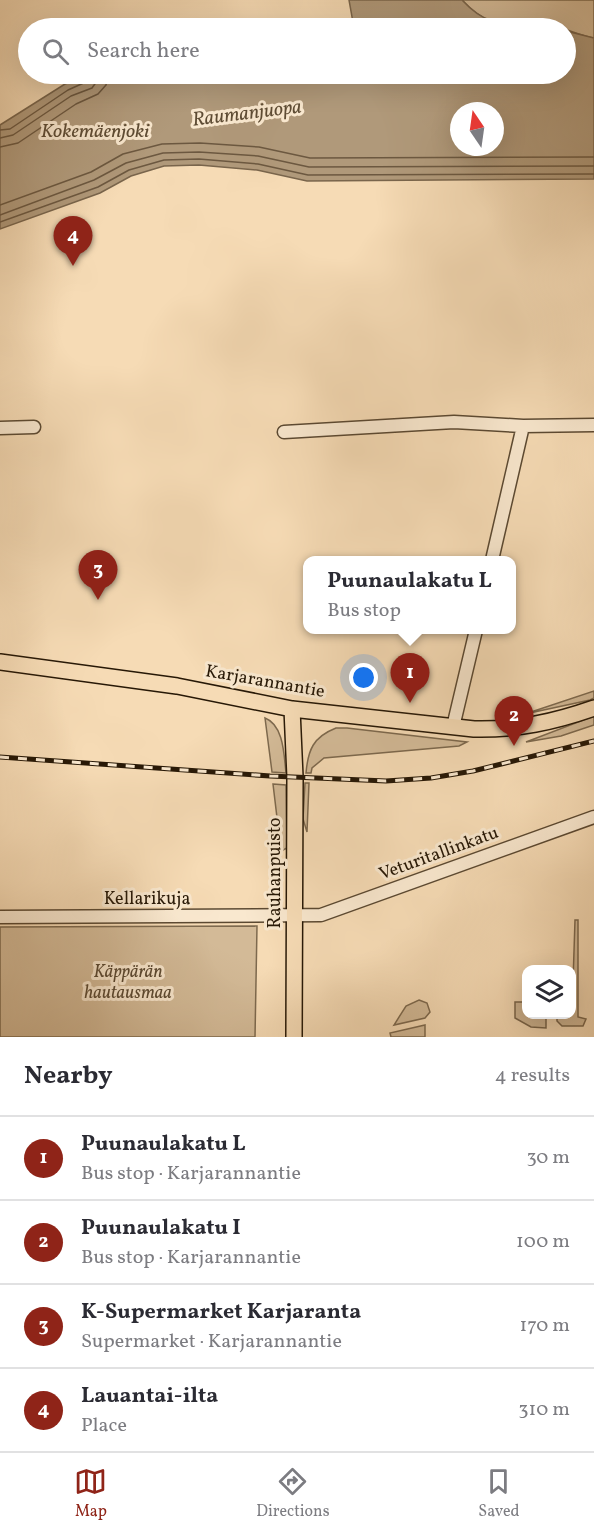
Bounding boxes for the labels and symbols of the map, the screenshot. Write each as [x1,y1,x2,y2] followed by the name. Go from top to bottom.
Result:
[191,93,303,135] water label: Raumanjuopa
[450,102,504,156] north arrow
[41,118,150,146] water label: Kokemäenjoki
[54,216,92,266] pin: 4
[78,550,118,600] pin: 3
[390,654,430,703] pin: 1
[203,659,327,705] street label: Karjarannantie
[349,663,378,692] your location
[494,696,534,746] pin: 2
[263,817,288,929] street label: Rauhanpuisto
[376,821,502,887] street label: Veturitallinkatu
[104,887,190,912] street label: Kellarikuja
[84,960,172,1006] park label: Käppärän hautausmaa

